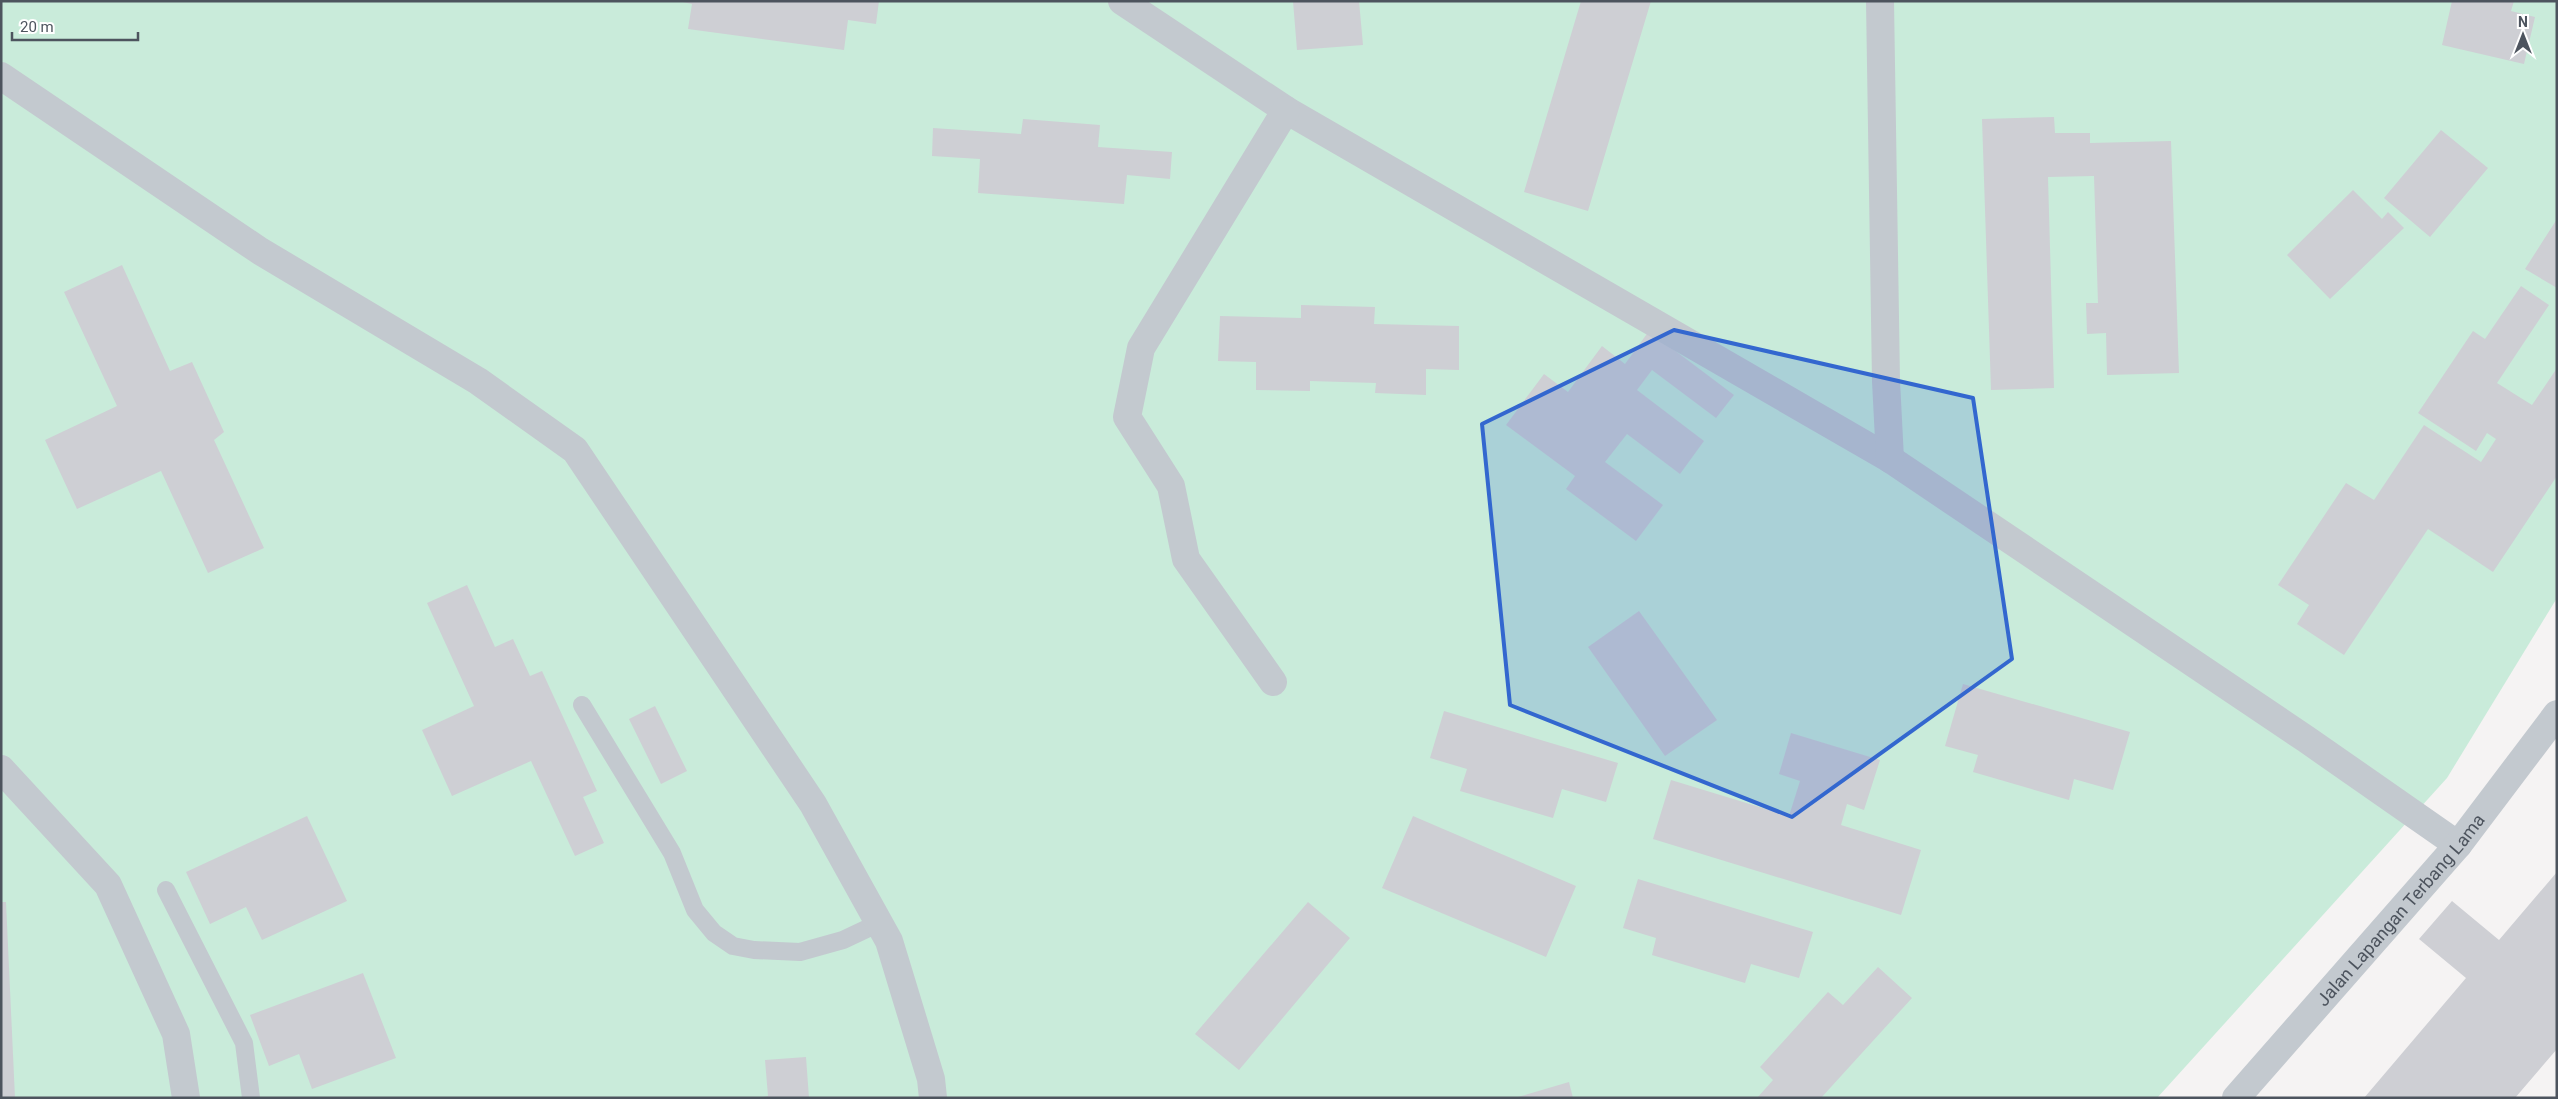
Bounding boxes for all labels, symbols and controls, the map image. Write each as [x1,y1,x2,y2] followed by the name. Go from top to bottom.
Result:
[12,10,139,42] scale bar
[2498,10,2548,60] north arrow
[2518,14,2528,30] text: N
[20,18,54,36] text: 20 m
[2312,809,2489,1010] street label: Jalan Lapangan Terbang Lama

